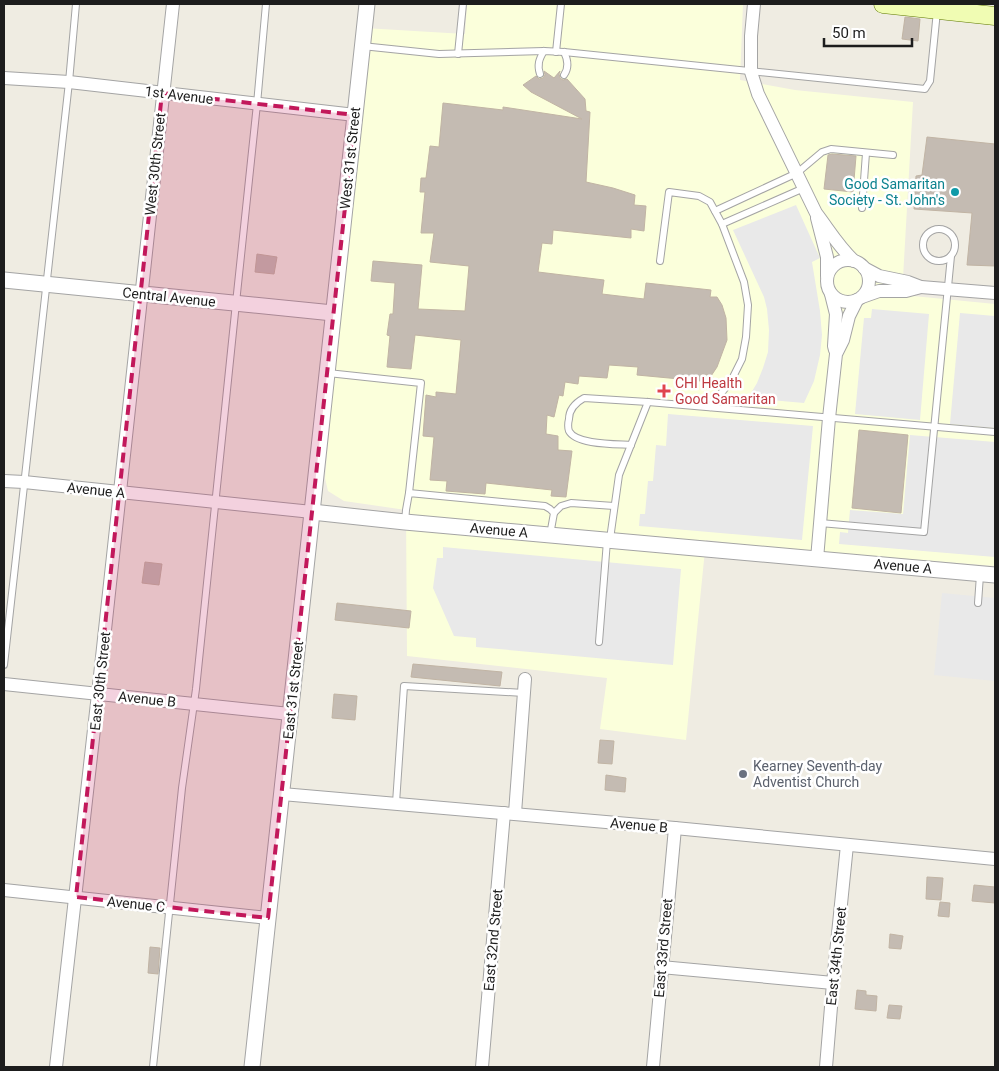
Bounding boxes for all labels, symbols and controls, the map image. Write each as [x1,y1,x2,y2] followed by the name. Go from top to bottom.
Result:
[824,15,912,47] scale bar
[832,24,866,42] text: 50 m
[144,83,214,107] street label: 1st Avenue
[337,106,363,210] street label: West 31st Street
[142,111,168,216] street label: West 30th Street
[829,176,945,208] place label: Good Samaritan Society - St. John's
[949,186,961,198] marker: Good Samaritan Society - St. John's
[122,284,216,310] street label: Central Avenue
[675,375,776,407] place label: CHI Health Good Samaritan
[657,384,671,398] marker: CHI Health Good Samaritan
[66,479,126,501] street label: Avenue A
[469,519,529,541] street label: Avenue A
[873,555,933,577] street label: Avenue A
[87,630,113,731] street label: East 30th Street
[280,640,306,740] street label: East 31st Street
[117,688,177,710] street label: Avenue B
[753,758,883,790] place label: Kearney Seventh-day Adventist Church
[737,768,749,780] marker: Kearney Seventh-day Adventist Church
[609,815,669,835] street label: Avenue B
[481,888,505,992] street label: East 32nd Street
[106,893,166,915] street label: Avenue C
[651,897,675,998] street label: East 33rd Street
[823,905,849,1006] street label: East 34th Street

